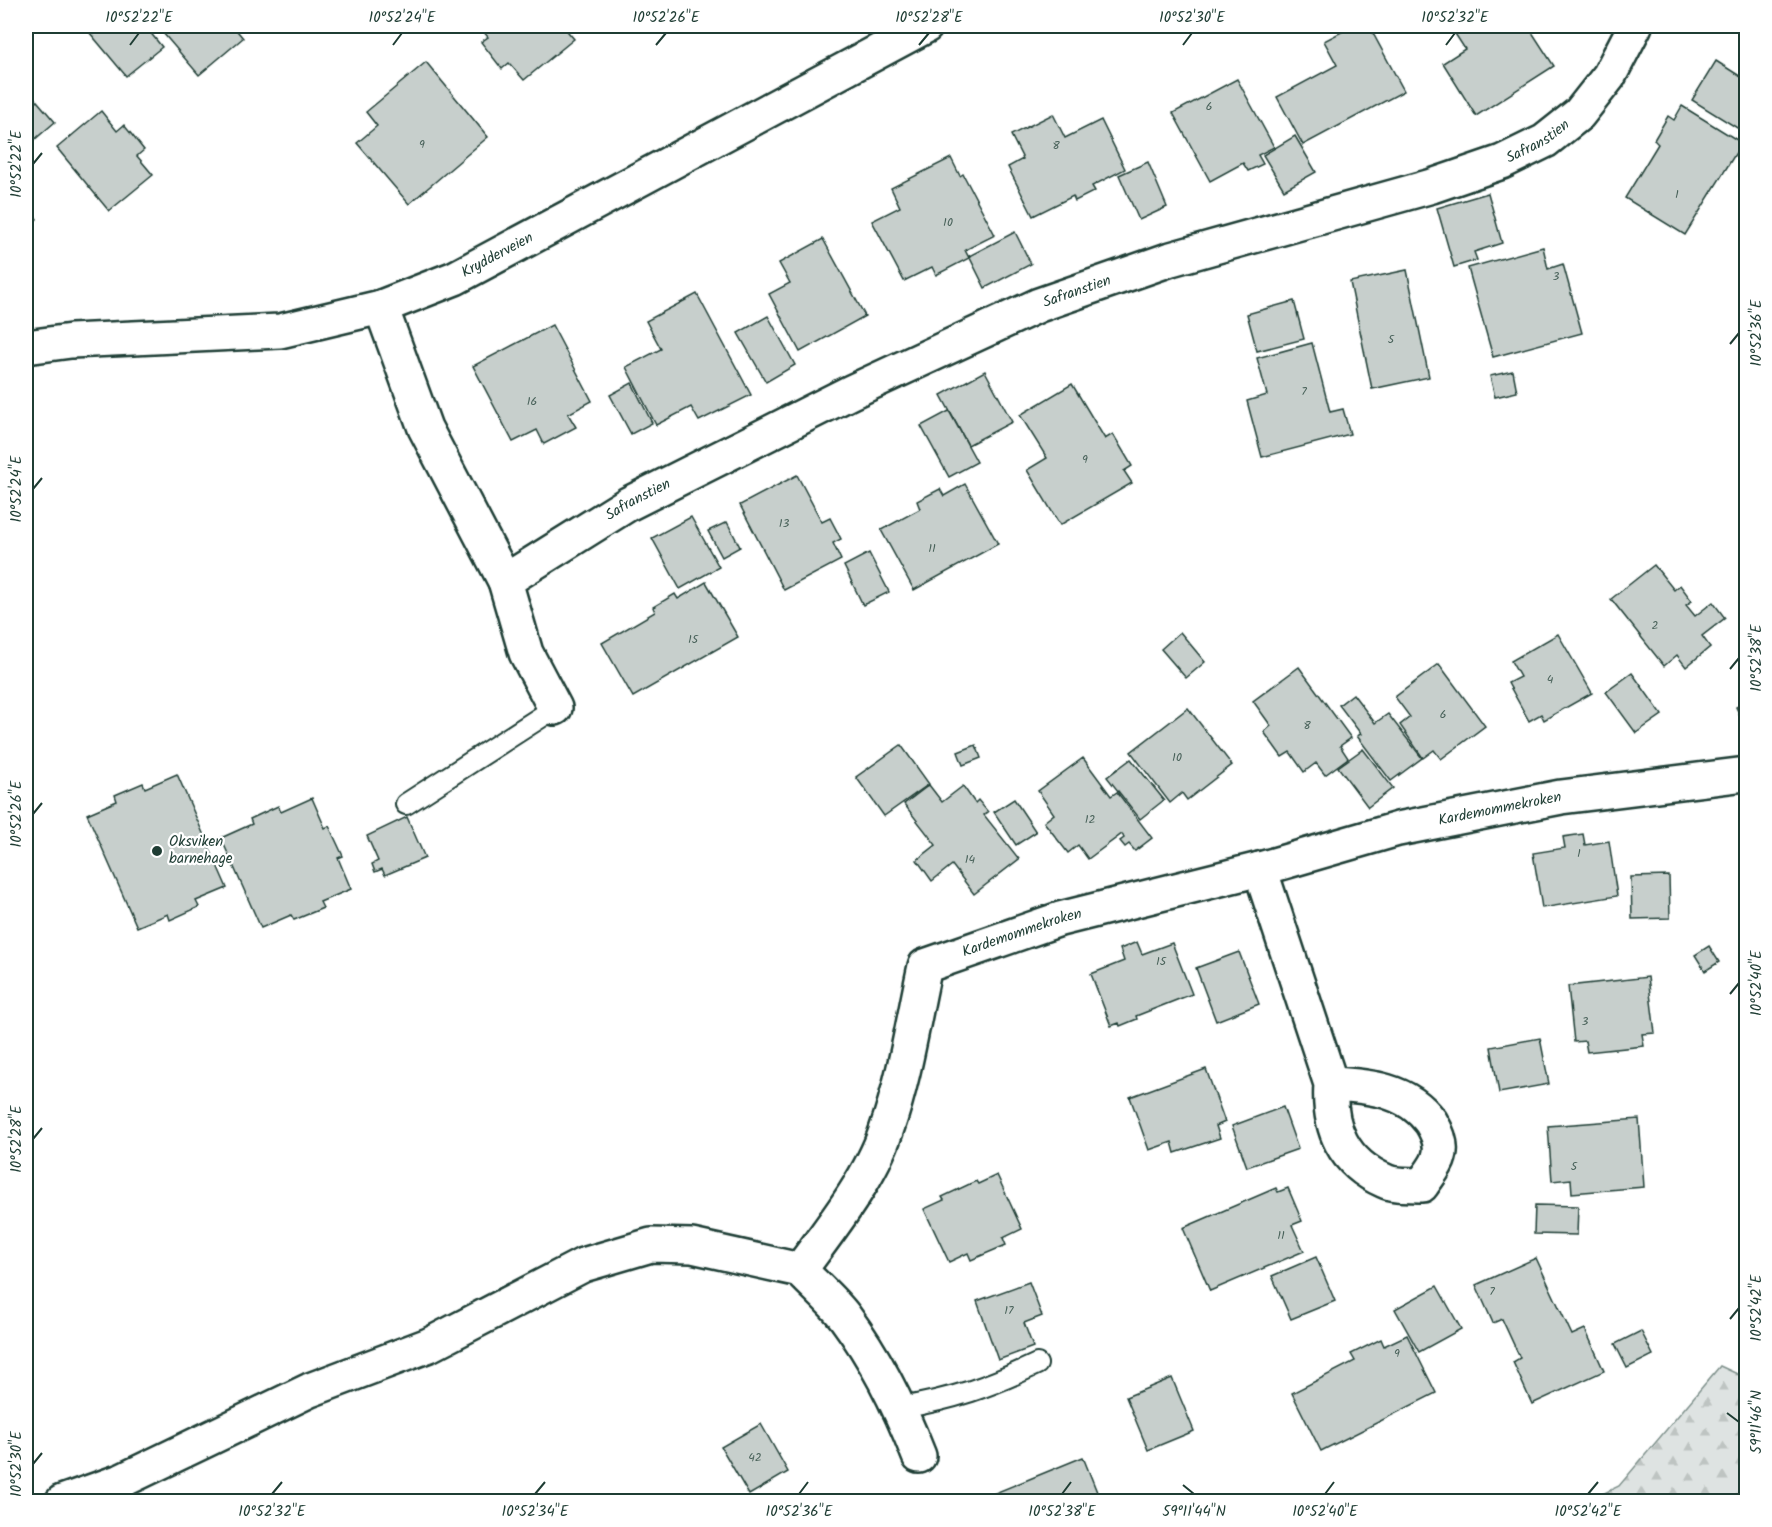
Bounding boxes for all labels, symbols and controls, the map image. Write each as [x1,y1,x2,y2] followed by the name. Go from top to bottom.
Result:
[105,6,174,30] text: 10°52'22"E
[369,6,437,30] text: 10°52'24"E
[632,6,701,30] text: 10°52'26"E
[895,6,964,30] text: 10°52'28"E
[1159,6,1226,30] text: 10°52'30"E
[1421,6,1490,30] text: 10°52'32"E
[1206,97,1212,116] house number: 6
[1502,113,1575,170] street label: Safranstien
[5,129,29,198] text: 10°52'22"E
[419,135,425,154] house number: 9
[1052,136,1060,155] house number: 8
[1675,185,1679,204] house number: 1
[943,213,953,232] house number: 10
[457,226,538,285] street label: Krydderveien
[1553,267,1560,286] house number: 3
[1039,269,1115,315] street label: Safranstien
[1745,298,1769,366] text: 10°52'36"E
[1388,330,1396,349] house number: 5
[1301,382,1307,401] house number: 7
[527,392,537,411] house number: 16
[1082,450,1088,469] house number: 9
[5,454,29,522] text: 10°52'24"E
[601,472,675,527] street label: Safranstien
[779,514,789,533] house number: 13
[928,539,936,558] house number: 11
[1652,616,1659,635] house number: 2
[1745,623,1769,692] text: 10°52'38"E
[688,630,700,649] house number: 15
[1547,670,1554,689] house number: 4
[1440,705,1446,724] house number: 6
[1303,716,1311,735] house number: 8
[1172,748,1182,767] house number: 10
[5,779,29,848] text: 10°52'26"E
[1436,785,1564,833] street label: Kardemommekroken
[1085,810,1095,829] house number: 12
[169,830,233,871] place label: Oksviken barnehage
[150,844,164,858] marker: Oksviken barnehage
[1577,844,1581,863] house number: 1
[965,850,976,869] house number: 14
[959,902,1084,964] street label: Kardemommekroken
[1745,949,1769,1016] text: 10°52'40"E
[1156,952,1168,971] house number: 15
[1582,1012,1589,1031] house number: 3
[5,1104,29,1173] text: 10°52'28"E
[1571,1157,1579,1176] house number: 5
[1277,1226,1285,1245] house number: 11
[1745,1273,1769,1341] text: 10°52'42"E
[1489,1282,1495,1301] house number: 7
[1004,1301,1014,1320] house number: 17
[1394,1344,1400,1363] house number: 9
[1745,1390,1769,1454] text: 59°11'46"N
[5,1430,29,1497] text: 10°52'30"E
[748,1448,762,1467] house number: 42
[238,1500,307,1524] text: 10°52'32"E
[502,1500,570,1524] text: 10°52'34"E
[766,1500,834,1524] text: 10°52'36"E
[1028,1500,1097,1524] text: 10°52'38"E
[1162,1500,1226,1524] text: 59°11'44"N
[1292,1500,1359,1524] text: 10°52'40"E
[1555,1500,1623,1524] text: 10°52'42"E

